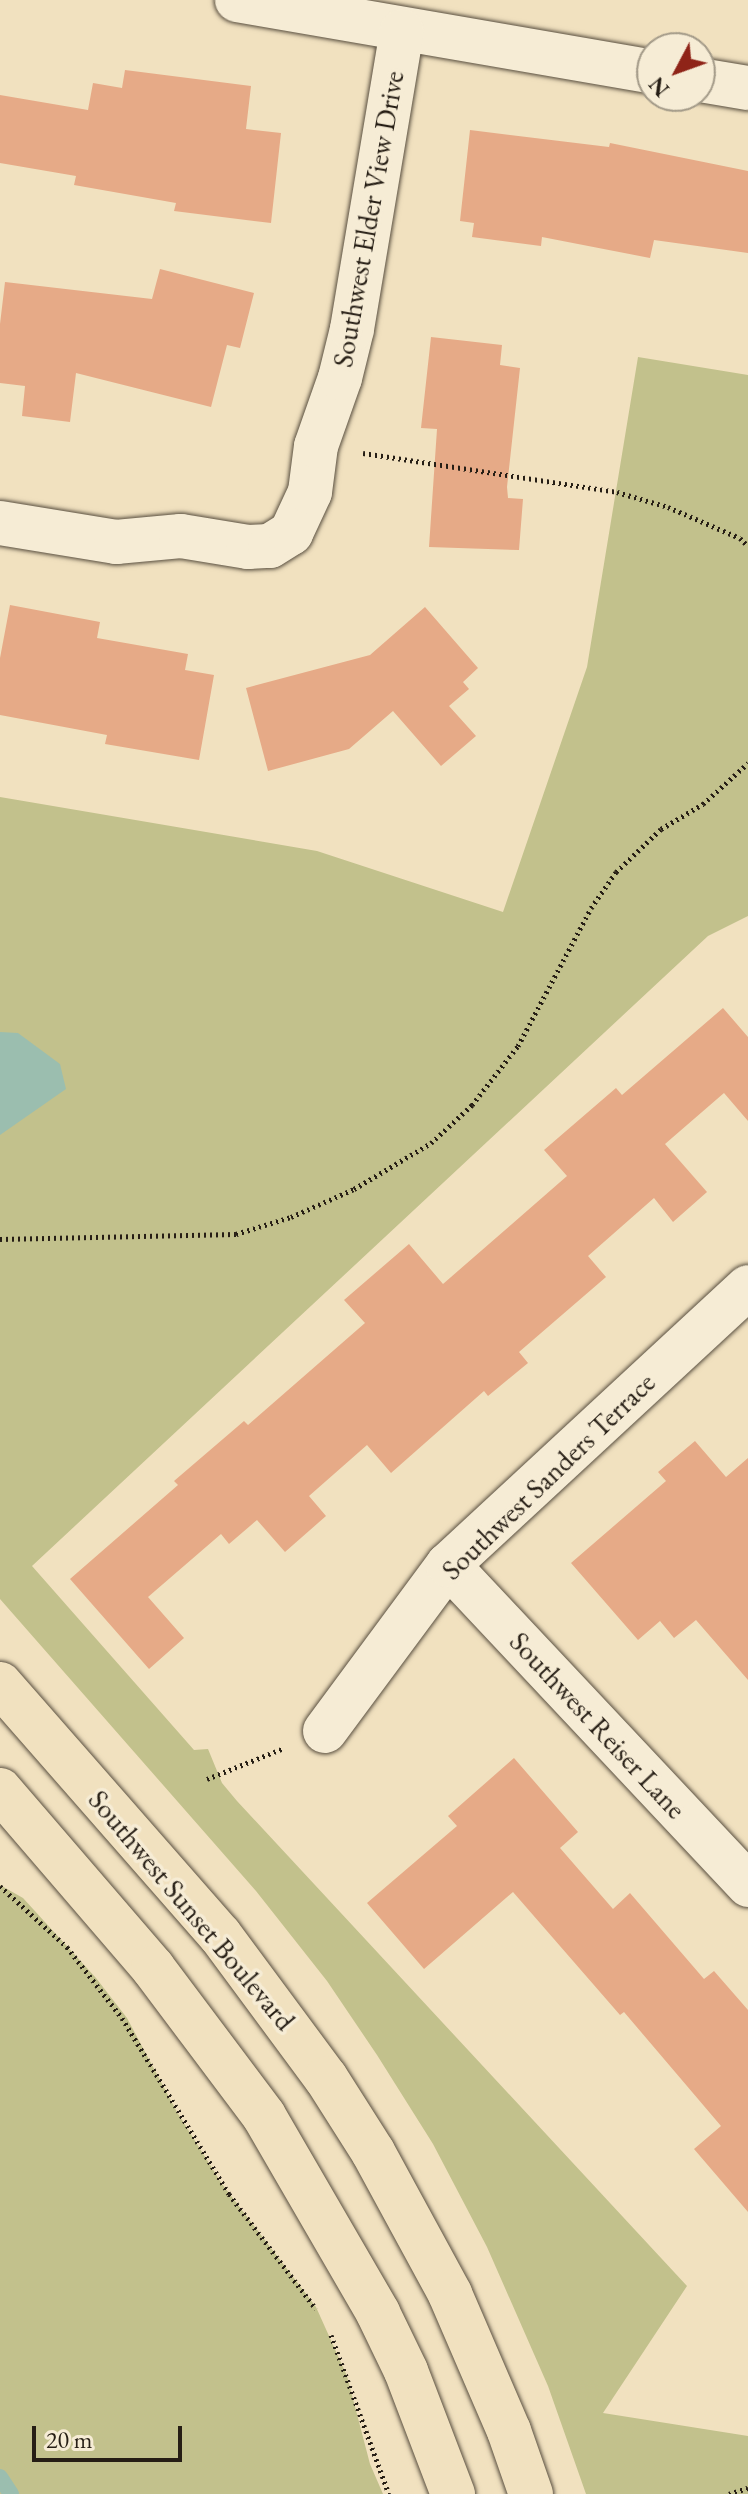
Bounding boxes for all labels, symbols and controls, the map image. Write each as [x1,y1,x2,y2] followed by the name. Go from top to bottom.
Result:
[636,32,716,112] north arrow
[325,68,411,370] street label: Southwest Elder View Drive
[642,71,676,103] text: N
[434,1365,662,1587] street label: Southwest Sanders Terrace
[503,1625,693,1825] street label: Southwest Reiser Lane
[82,1783,302,2037] street label: Southwest Sunset Boulevard
[36,2410,186,2460] scale bar
[46,2424,93,2455] text: 20 m

